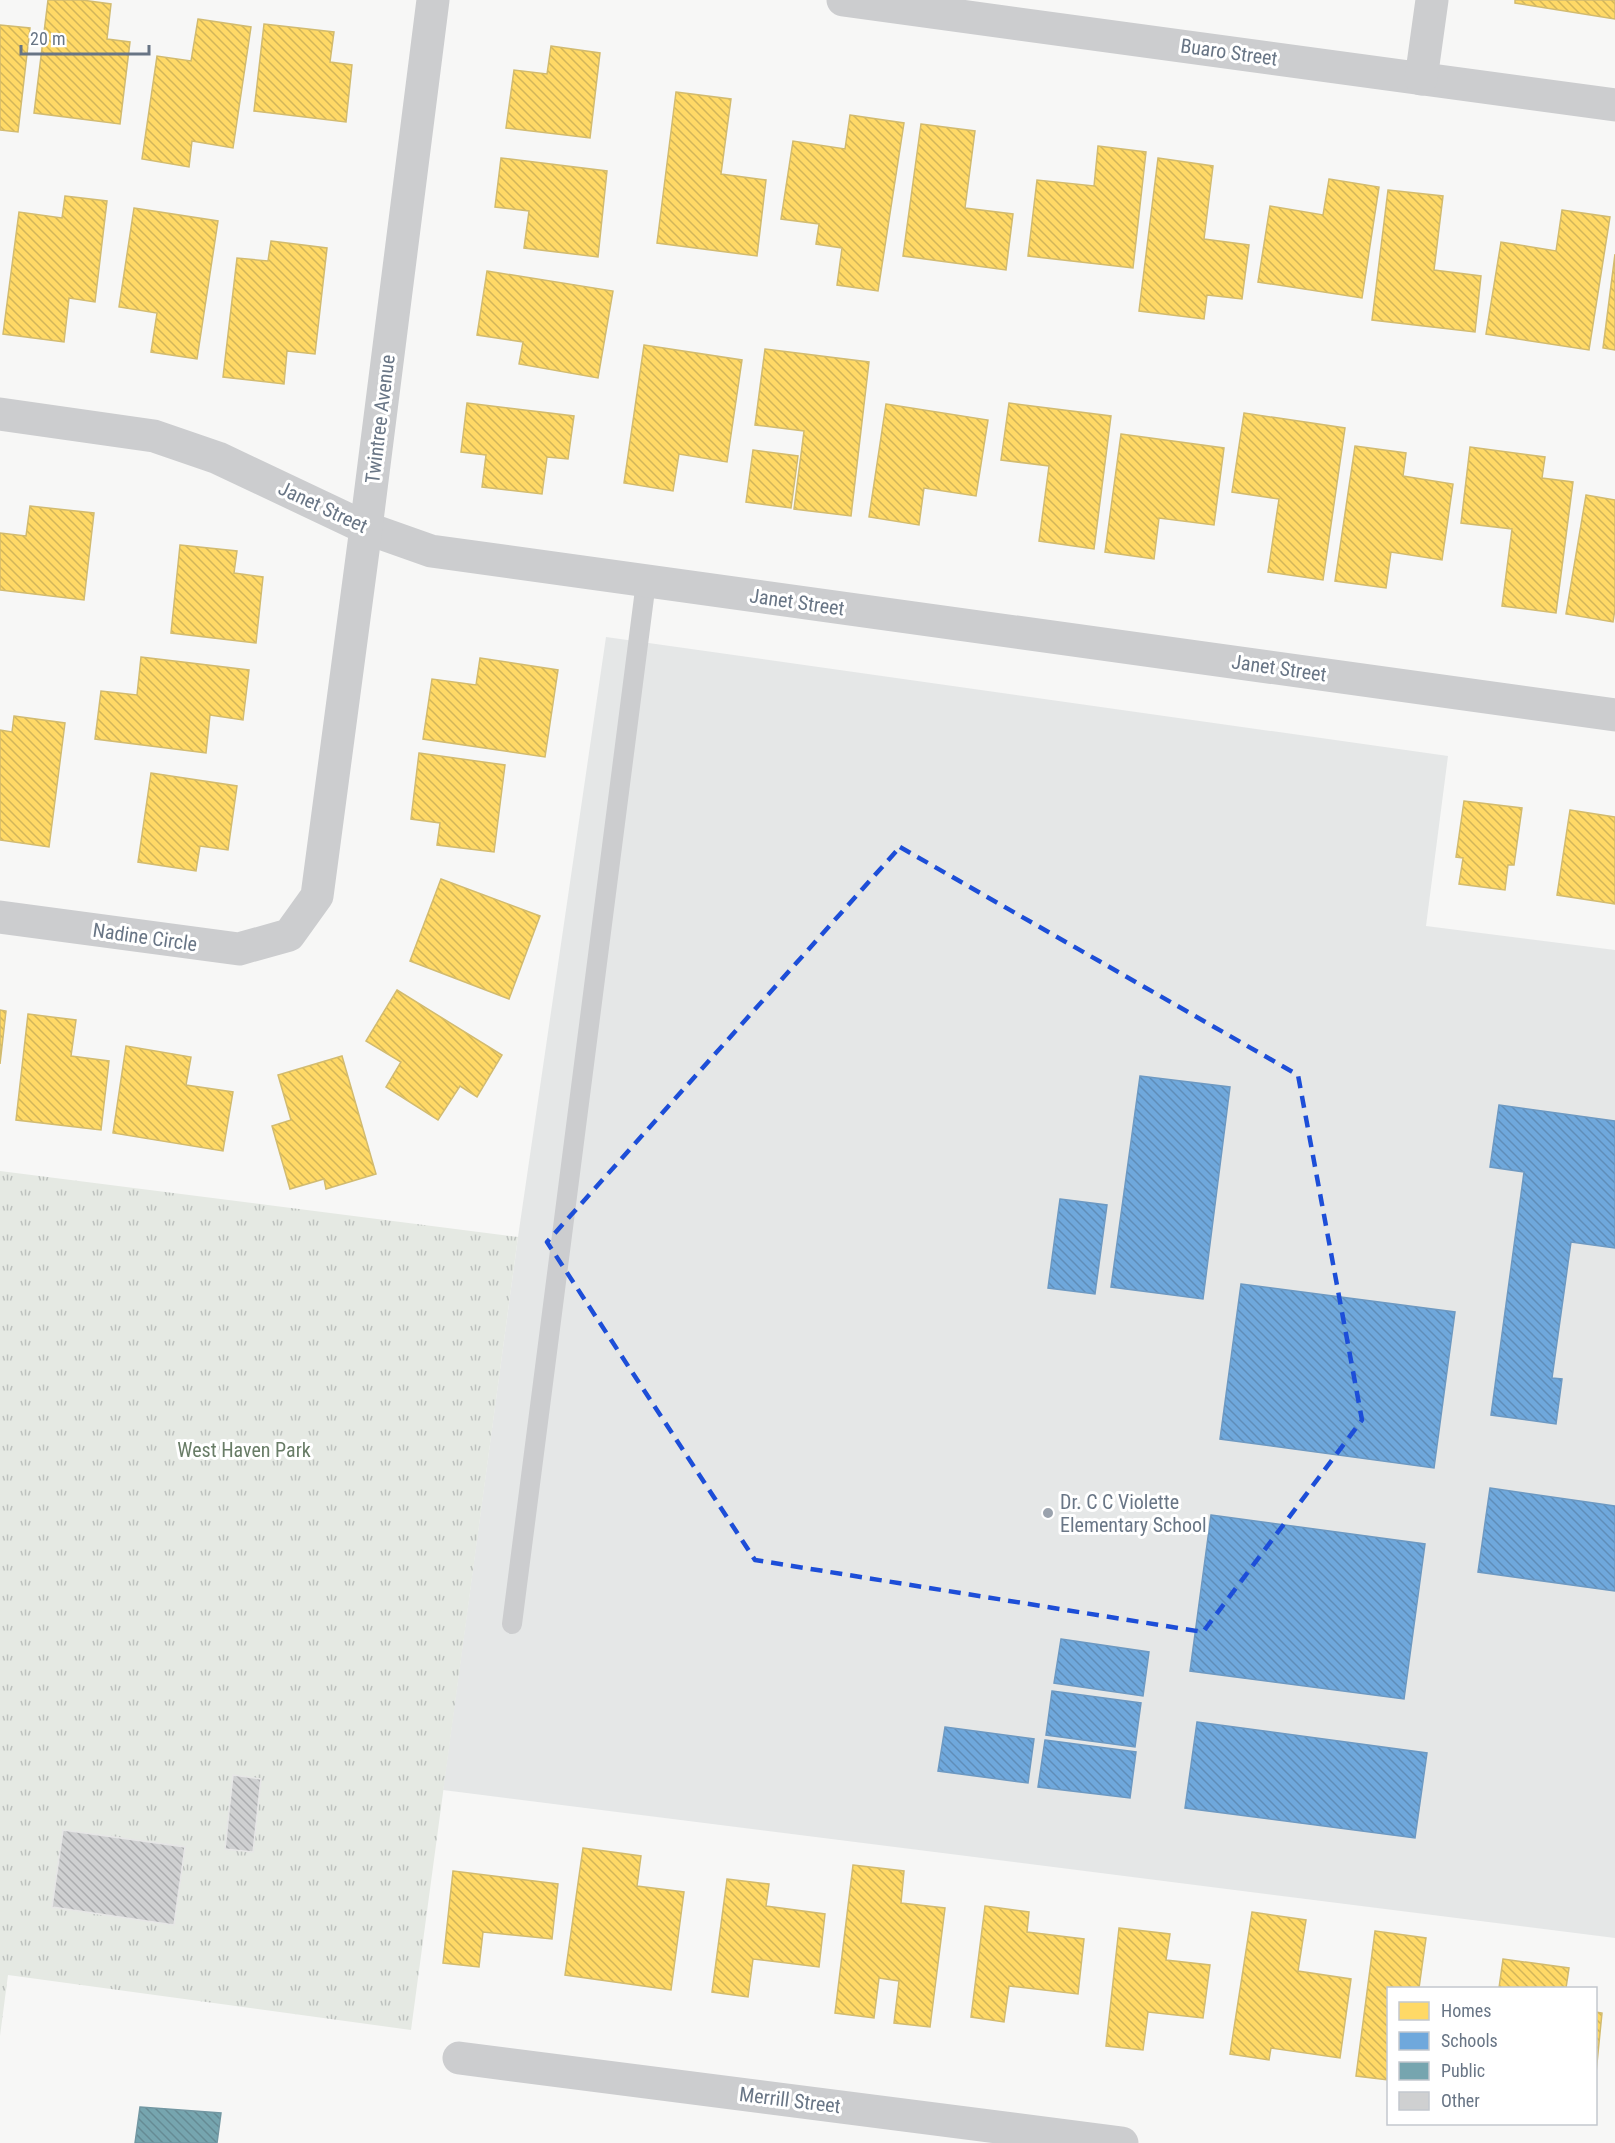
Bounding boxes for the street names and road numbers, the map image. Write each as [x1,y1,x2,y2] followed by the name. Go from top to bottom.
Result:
[1179,33,1279,71] street label: Buaro Street
[360,353,400,485] street label: Twintree Avenue
[275,476,372,538] street label: Janet Street
[748,583,846,621] street label: Janet Street
[1230,649,1328,687] street label: Janet Street
[91,918,199,956] street label: Nadine Circle
[738,2082,842,2118] street label: Merrill Street

